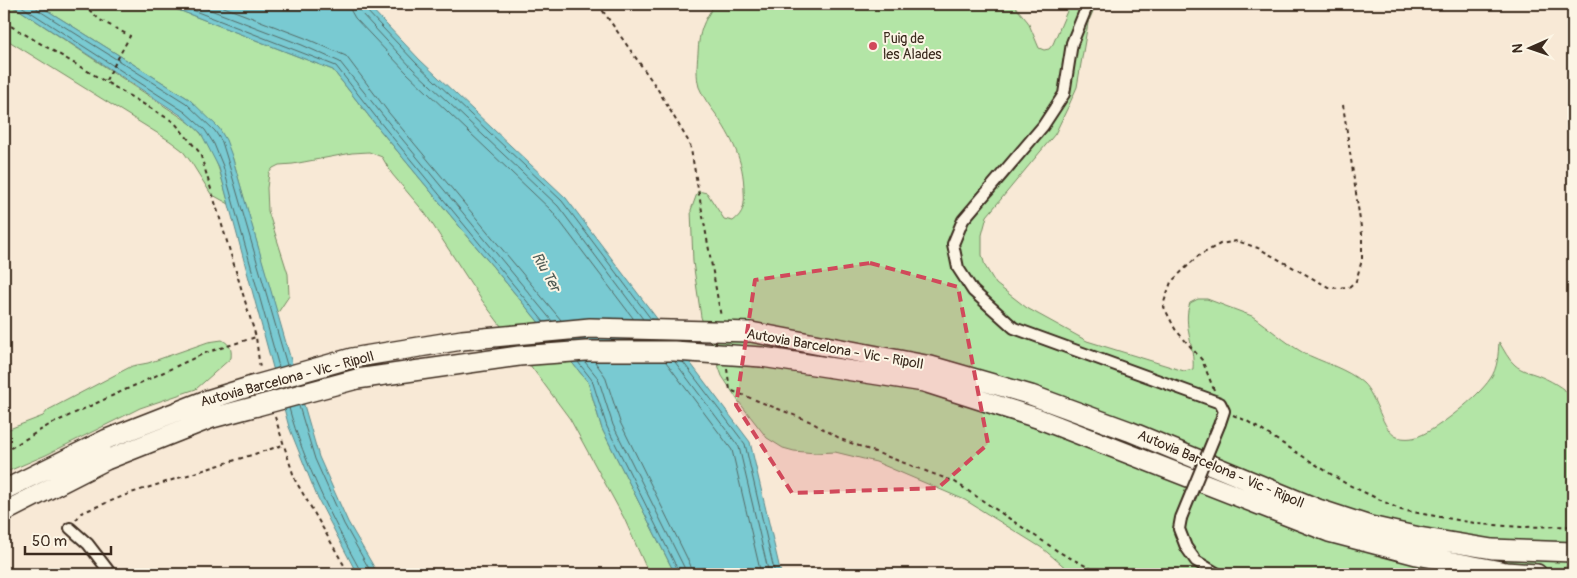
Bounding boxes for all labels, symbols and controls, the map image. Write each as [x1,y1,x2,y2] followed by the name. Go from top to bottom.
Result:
[1504,22,1554,72] north arrow
[883,30,942,63] place label: Puig de les Alades
[867,40,879,52] marker: Puig de les Alades
[1509,43,1526,53] text: N
[527,249,565,297] water label: Riu Ter
[745,325,925,373] street label: Autovia Barcelona - Vic - Ripoll
[198,348,376,410] street label: Autovia Barcelona - Vic - Ripoll
[1135,426,1307,512] street label: Autovia Barcelona - Vic - Ripoll
[25,523,111,555] scale bar
[32,532,67,551] text: 50 m

